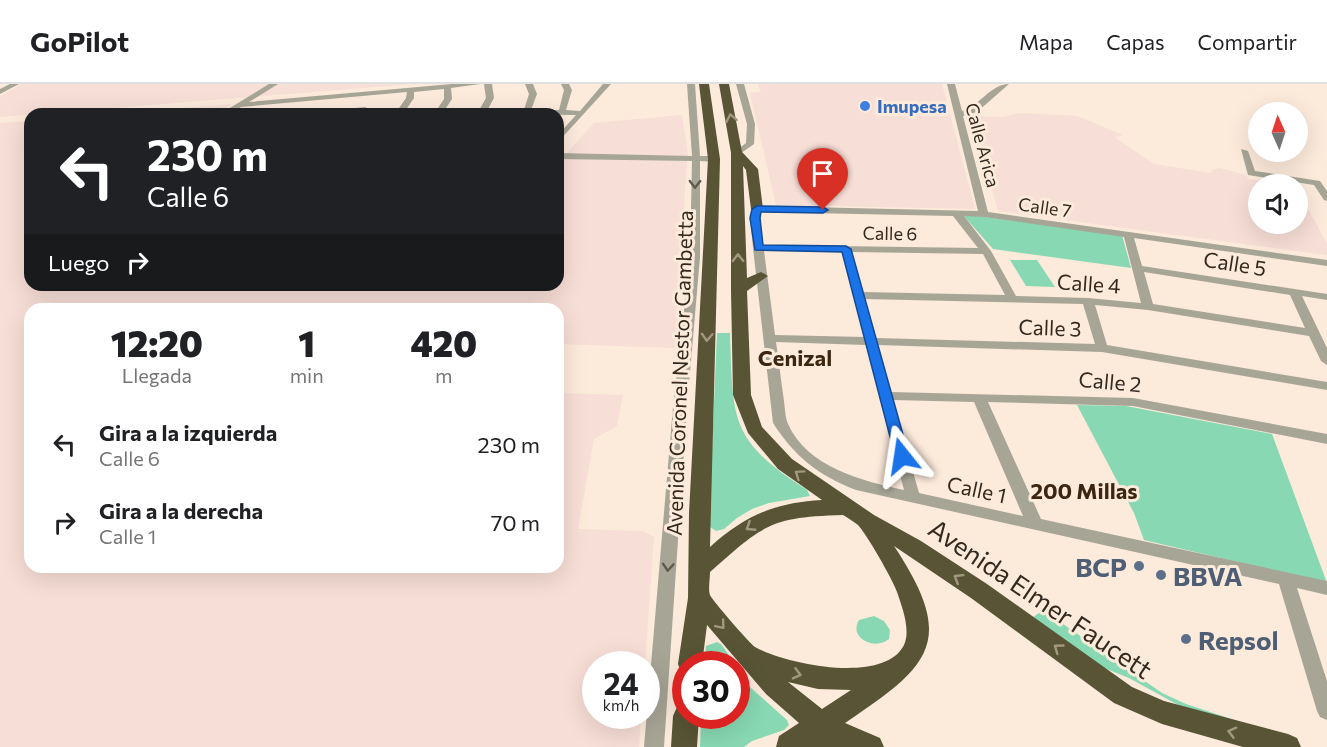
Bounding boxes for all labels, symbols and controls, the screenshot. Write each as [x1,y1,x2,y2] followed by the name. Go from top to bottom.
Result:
[30,24,129,58] text: GoPilot
[1019,29,1073,54] text: Mapa
[1106,29,1165,54] text: Capas
[1198,29,1297,54] text: Compartir
[877,95,947,117] place label: Imupesa
[858,99,872,113] marker: Imupesa
[961,100,1005,190] street label: Calle Arica
[1248,102,1308,162] north arrow
[1248,102,1308,234] map controls
[725,114,738,124] one-way arrow
[147,128,268,180] text: 230 m
[48,132,126,210] icon: left
[797,148,848,210] pin
[806,157,839,190] icon: arrive
[1248,174,1308,234] button: sound
[147,180,229,213] text: Calle 6
[689,180,702,189] one-way arrow
[1017,192,1073,222] street label: Calle 7
[661,210,697,536] street label: Avenida Coronel Nestor Gambetta
[862,222,918,244] street label: Calle 6
[121,246,154,279] icon: right
[1202,246,1268,280] street label: Calle 5
[48,249,109,276] text: Luego
[732,254,744,263] one-way arrow
[1056,268,1122,298] street label: Calle 4
[1018,313,1082,341] street label: Calle 3
[111,320,203,364] text: 12:20
[298,320,315,364] text: 1
[410,320,477,364] text: 420
[701,332,714,341] one-way arrow
[758,344,832,371] district label: Cenizal
[122,363,192,387] text: Llegada
[290,363,324,387] text: min
[435,363,453,387] text: m
[1078,366,1142,396] street label: Calle 2
[99,419,277,446] text: Gira a la izquierda
[870,424,934,488] position arrow
[48,428,81,461] icon: left
[477,431,540,458] text: 230 m
[99,446,160,470] text: Calle 6
[795,470,806,481] one-way arrow
[945,471,1009,507] street label: Calle 1
[1031,477,1137,504] district label: 200 Millas
[99,497,263,524] text: Gira a la derecha
[48,506,81,539] icon: right
[491,509,540,536] text: 70 m
[923,512,1159,684] street label: Avenida Elmer Faucett
[746,519,756,531] one-way arrow
[99,524,156,548] text: Calle 1
[1075,551,1127,582] place label: BCP
[1132,559,1146,573] marker: BCP
[1173,560,1243,591] place label: BBVA
[661,563,674,572] one-way arrow
[1154,568,1168,582] marker: BBVA
[954,573,964,585] one-way arrow
[714,618,725,629] one-way arrow
[1198,624,1279,655] place label: Repsol
[1179,632,1193,646] marker: Repsol
[1054,644,1065,655] one-way arrow
[672,651,750,729] speed limit sign: 30
[603,664,639,701] text: 24
[792,666,802,679] one-way arrow
[603,696,639,714] text: km/h
[1227,727,1237,740] one-way arrow

